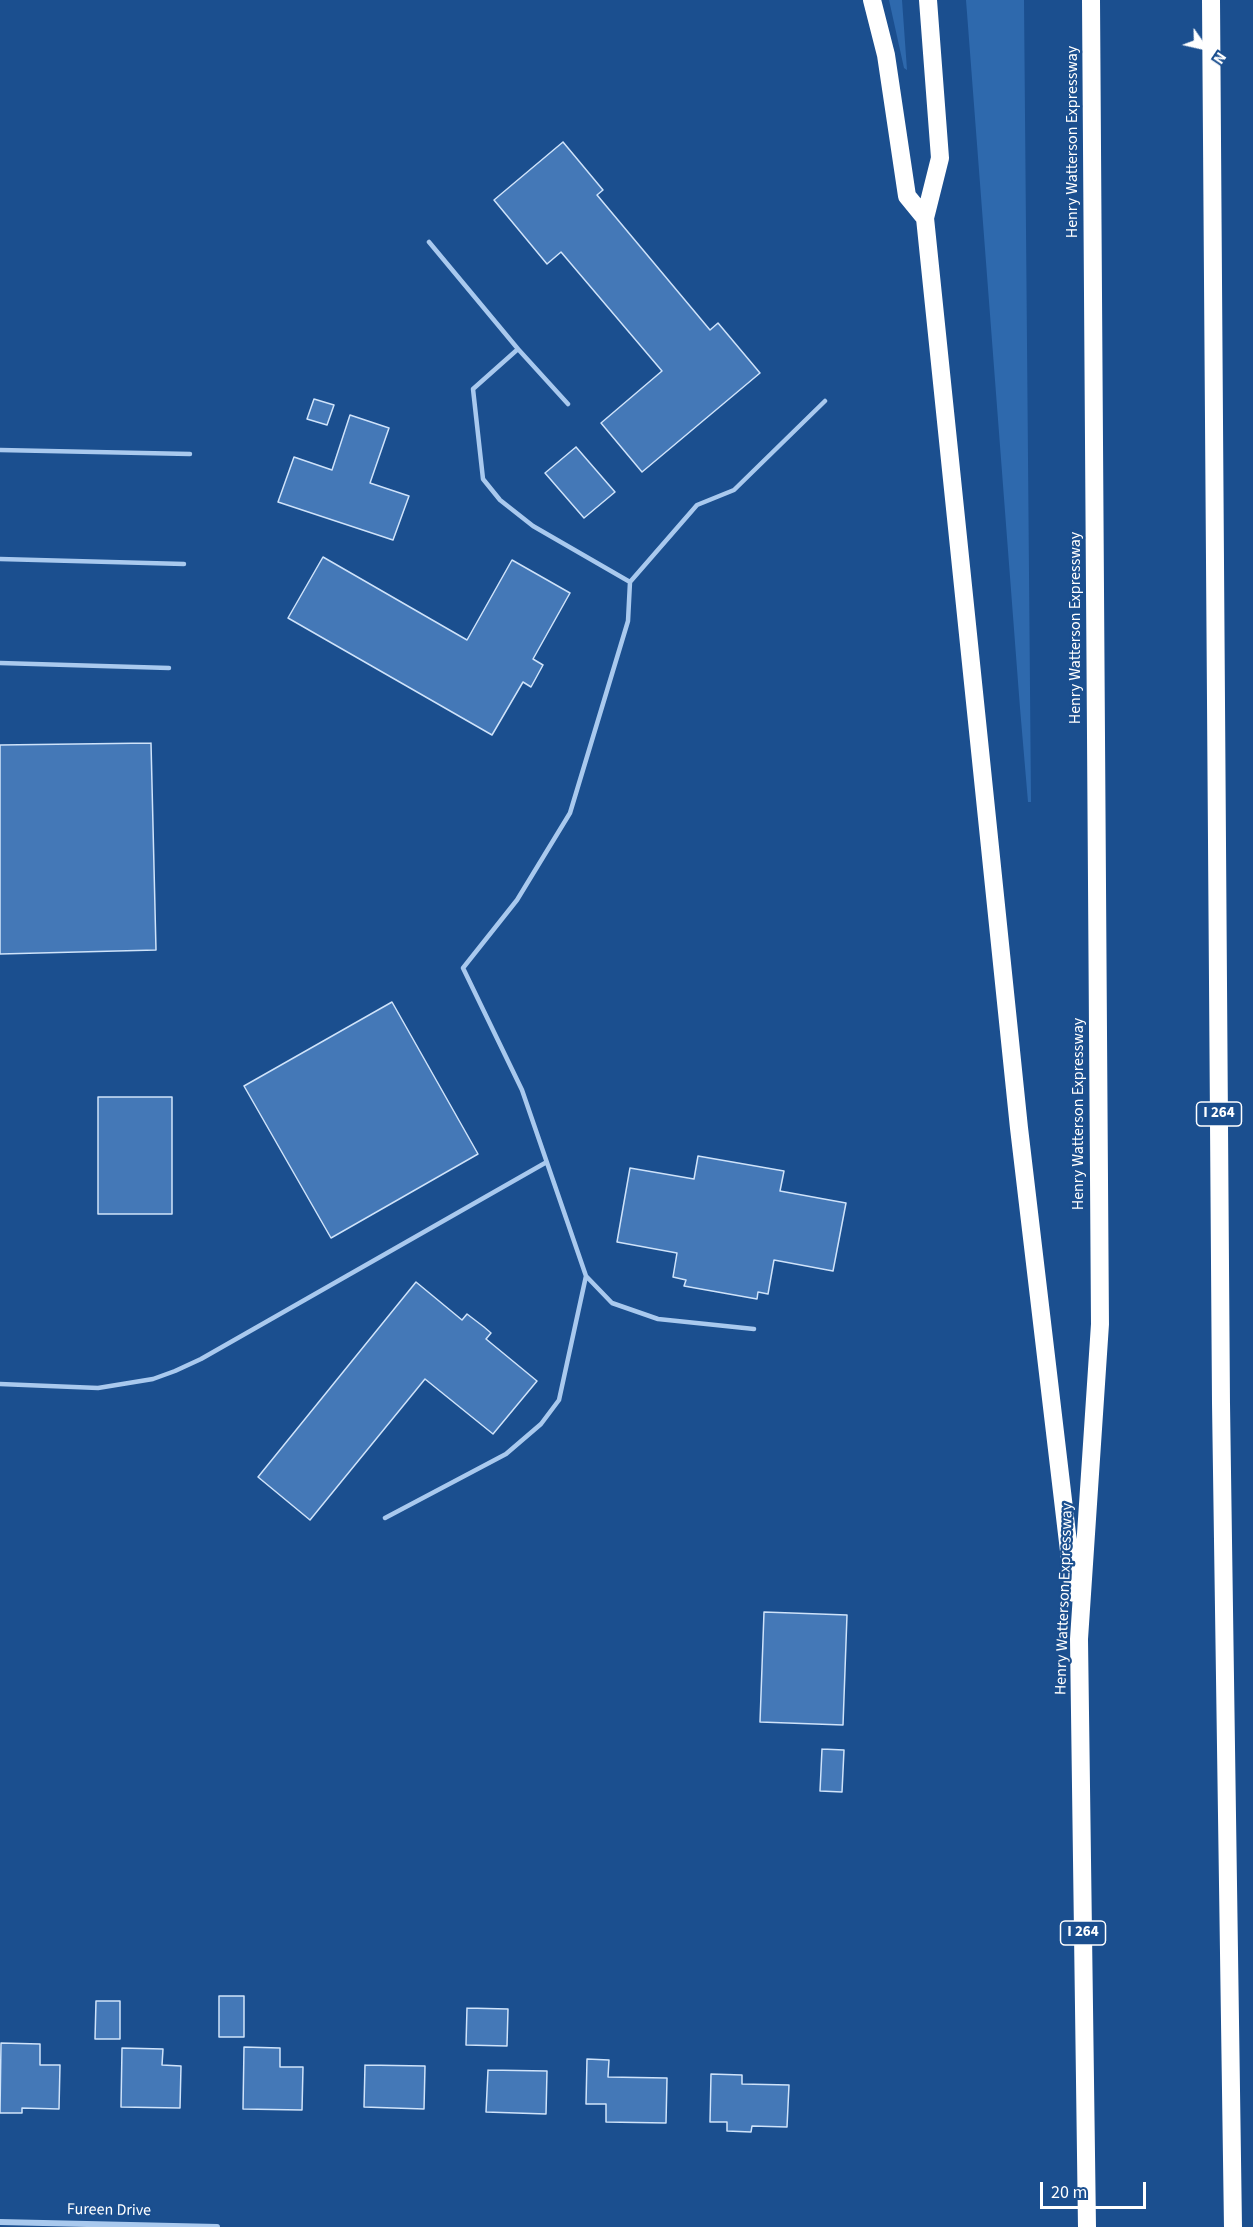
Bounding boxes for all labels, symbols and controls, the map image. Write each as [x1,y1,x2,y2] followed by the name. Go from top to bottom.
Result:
[1175,18,1235,78] north arrow
[1063,46,1083,238] street label: Henry Watterson Expressway
[1208,47,1232,69] text: N
[1066,532,1086,724] street label: Henry Watterson Expressway
[1069,1018,1089,1210] street label: Henry Watterson Expressway
[1196,1102,1242,1126] road number: I 264
[1052,1502,1078,1696] street label: Henry Watterson Expressway
[1060,1921,1106,1945] road number: I 264
[1043,2170,1150,2208] scale bar
[1051,2180,1087,2205] text: 20 m
[67,2201,151,2221] street label: Fureen Drive

